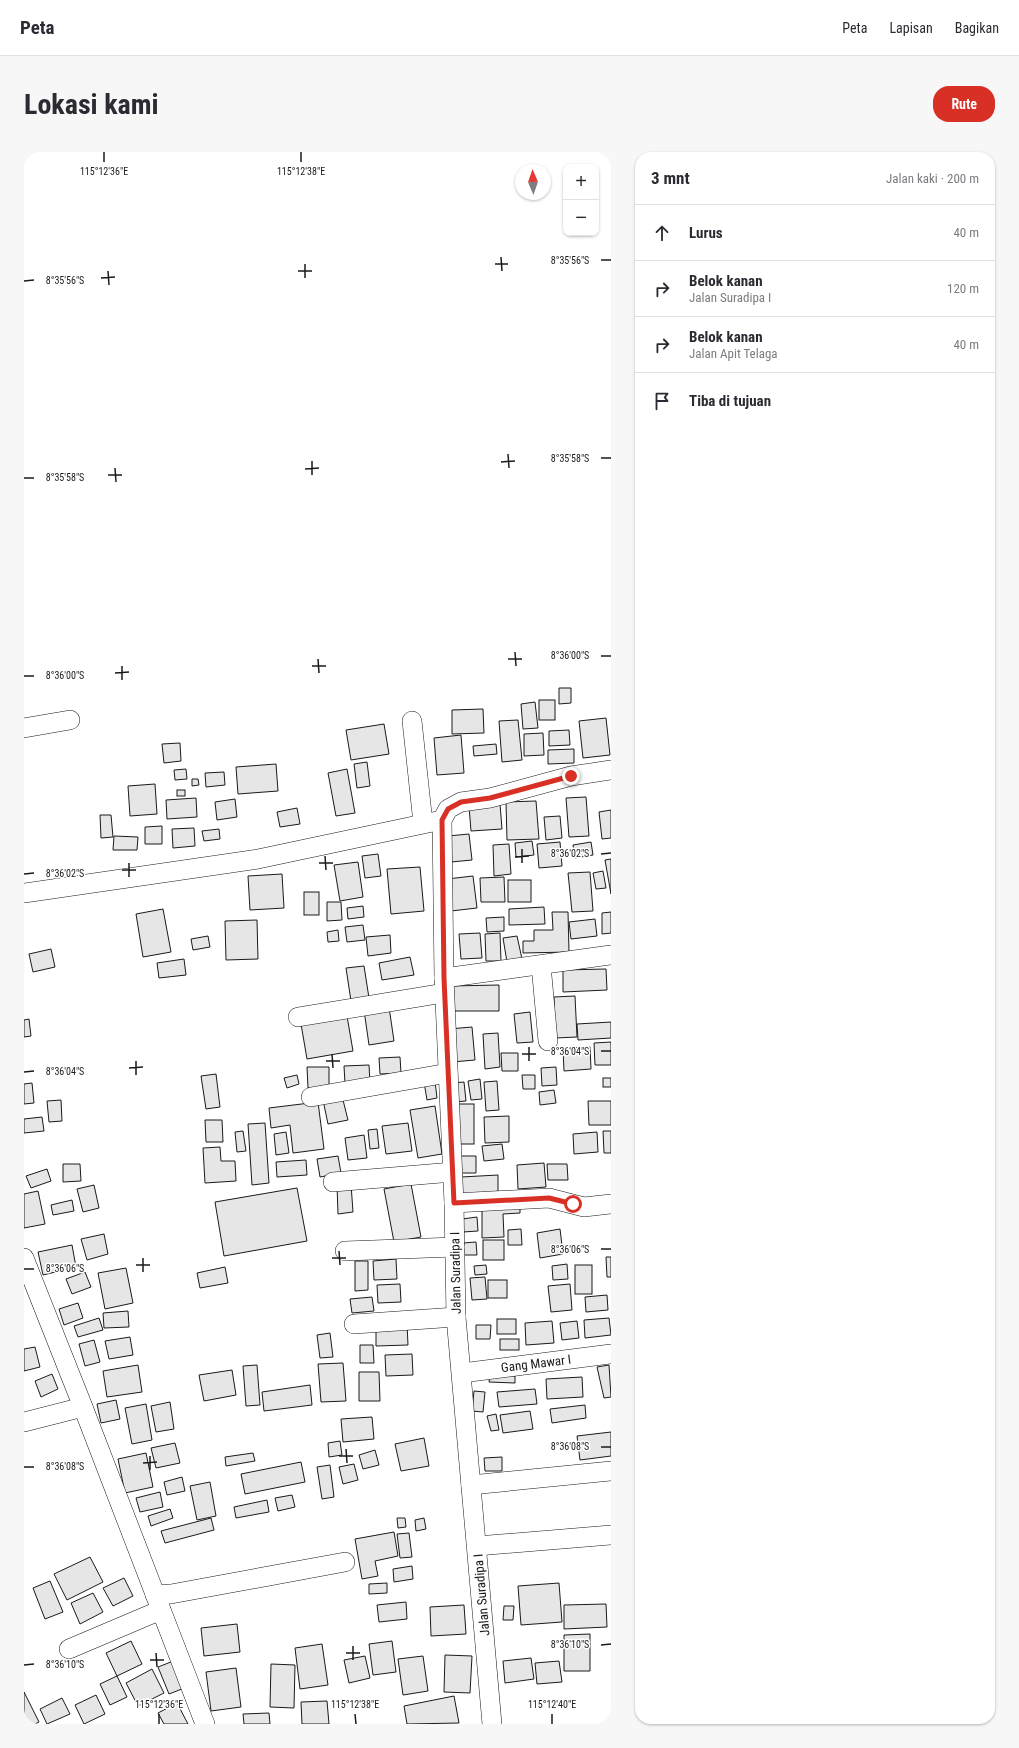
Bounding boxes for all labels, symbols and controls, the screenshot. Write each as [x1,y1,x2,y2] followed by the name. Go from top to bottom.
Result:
[20,16,55,39] text: Peta
[842,20,867,36] text: Peta
[889,20,933,36] text: Lapisan
[955,20,999,36] text: Bagikan
[933,86,995,122] button: Rute
[24,88,159,121] text: Lokasi kami
[515,164,551,200] north arrow
[563,164,599,236] map controls
[563,164,599,200] button: +
[80,166,128,177] text: 115°12'36"E
[277,166,325,177] text: 115°12'38"E
[651,168,690,188] text: 3 mnt
[886,171,979,186] text: Jalan kaki · 200 m
[563,200,599,236] button: −
[651,222,673,244] icon: ahead
[689,224,723,242] text: Lurus
[953,225,979,240] text: 40 m
[551,255,589,266] text: 8°35'56"S
[689,272,763,290] text: Belok kanan
[46,275,84,286] text: 8°35'56"S
[651,278,673,300] icon: right
[947,281,979,296] text: 120 m
[689,290,771,305] text: Jalan Suradipa I
[689,328,763,346] text: Belok kanan
[651,334,673,356] icon: right
[953,337,979,352] text: 40 m
[689,346,778,361] text: Jalan Apit Telaga
[651,390,673,412] icon: arrive
[689,392,771,410] text: Tiba di tujuan
[551,453,589,464] text: 8°35'58"S
[46,472,84,483] text: 8°35'58"S
[551,650,589,661] text: 8°36'00"S
[46,670,84,681] text: 8°36'00"S
[562,767,580,785] route end
[551,848,589,859] text: 8°36'02"S
[46,868,84,879] text: 8°36'02"S
[551,1046,589,1057] text: 8°36'04"S
[46,1066,84,1077] text: 8°36'04"S
[564,1195,582,1213] route start
[447,1232,464,1314] street label: Jalan Suradipa I
[551,1244,589,1255] text: 8°36'06"S
[46,1263,84,1274] text: 8°36'06"S
[500,1352,572,1375] street label: Gang Mawar I
[551,1441,589,1452] text: 8°36'08"S
[46,1461,84,1472] text: 8°36'08"S
[470,1553,493,1637] street label: Jalan Suradipa I
[551,1639,589,1650] text: 8°36'10"S
[46,1659,84,1670] text: 8°36'10"S
[135,1699,183,1710] text: 115°12'36"E
[331,1699,379,1710] text: 115°12'38"E
[528,1699,576,1710] text: 115°12'40"E

